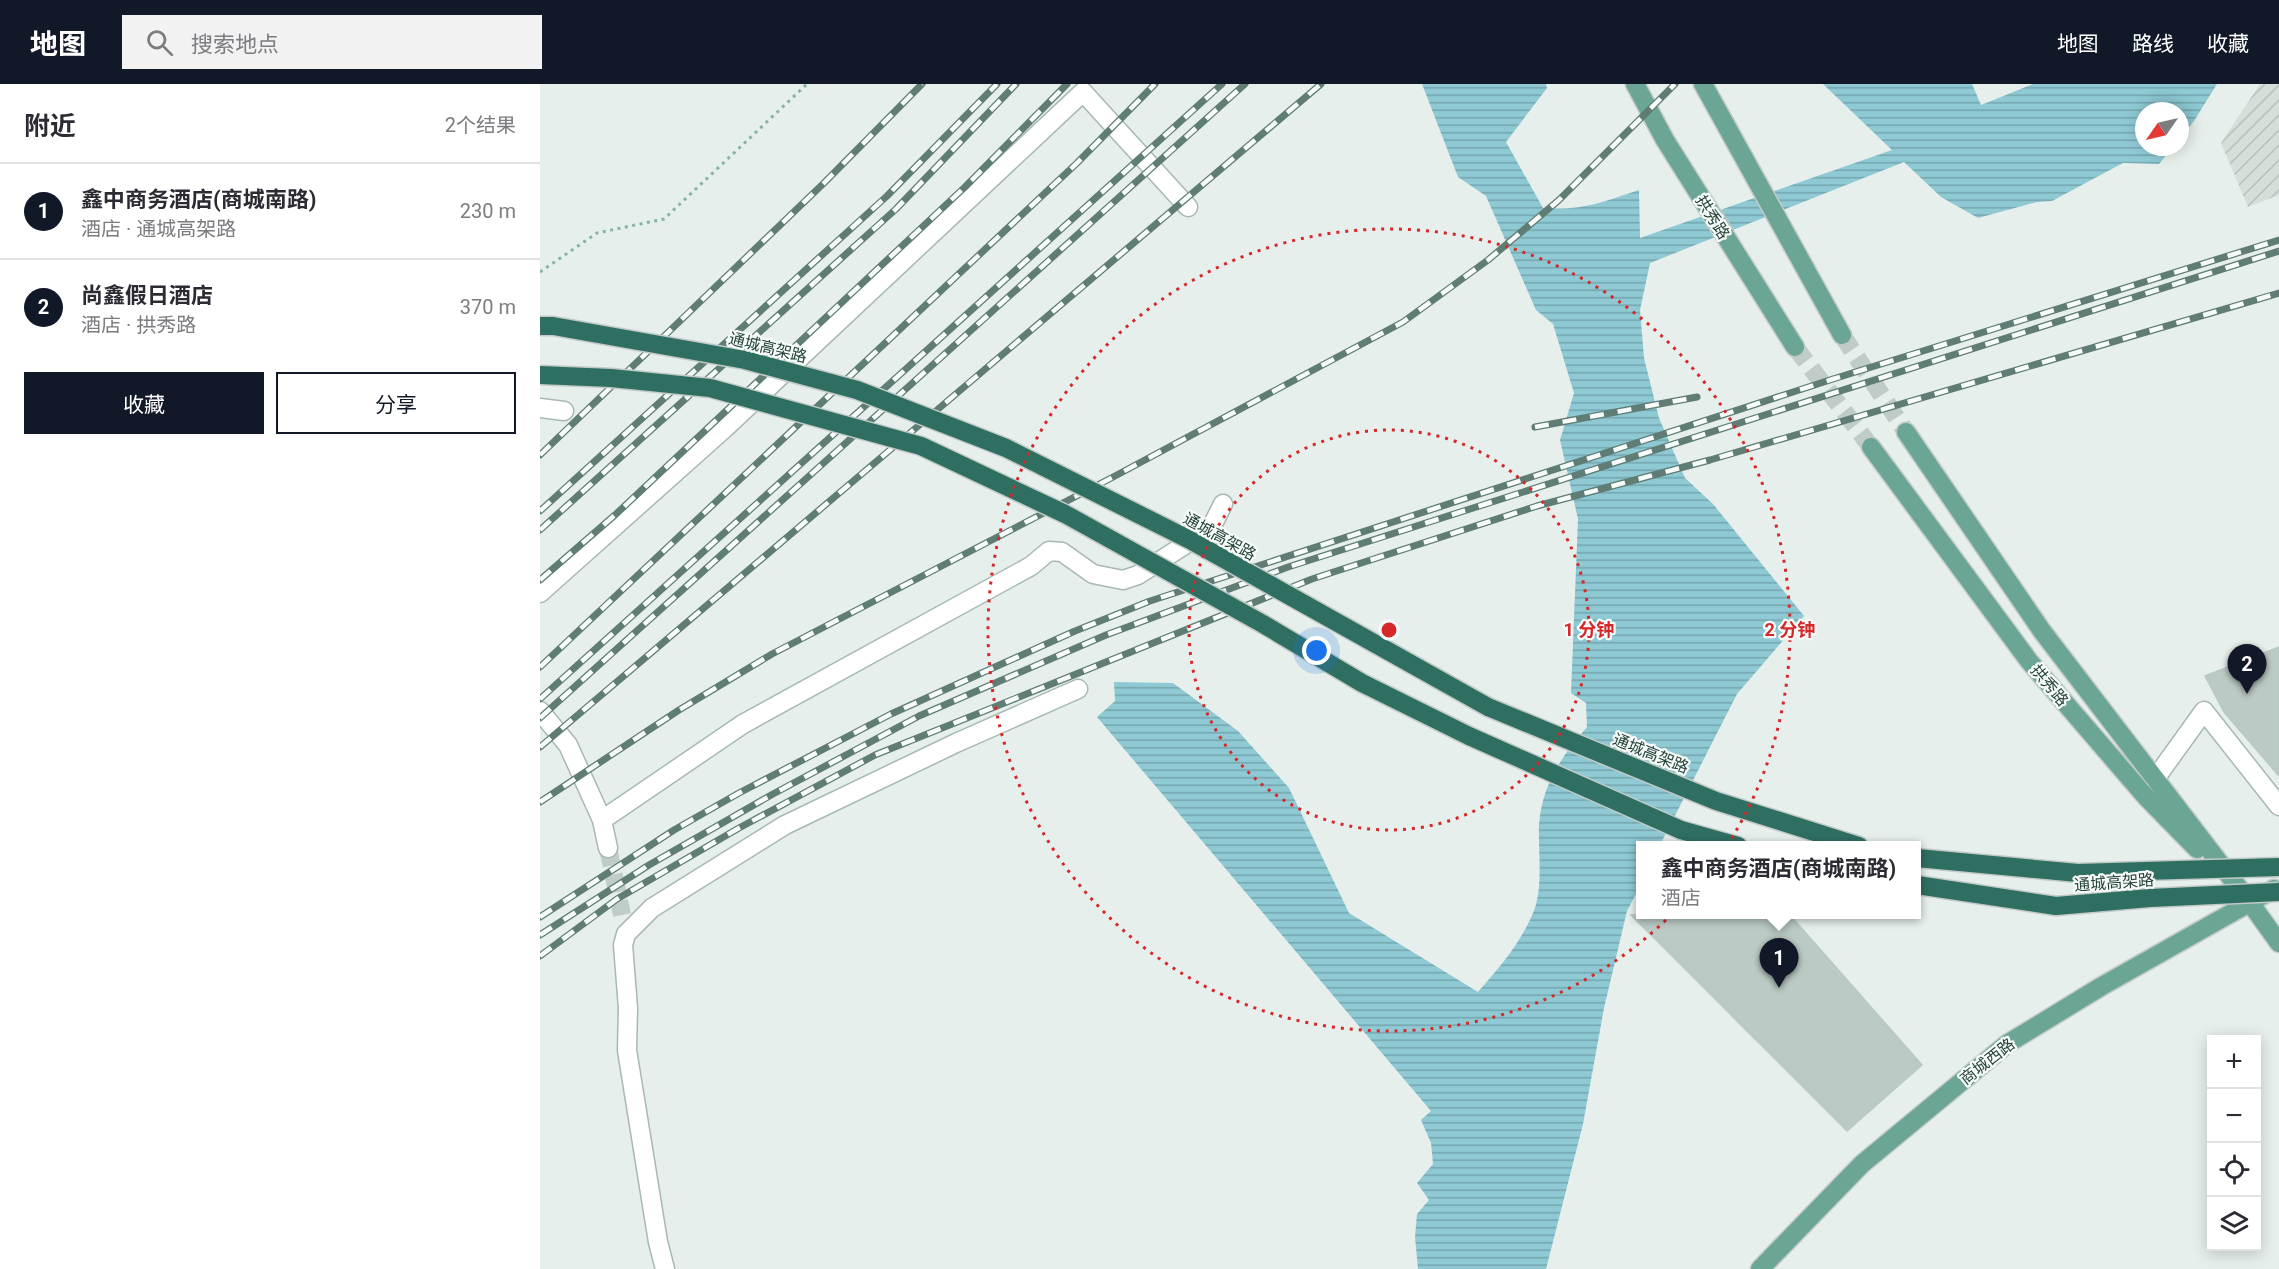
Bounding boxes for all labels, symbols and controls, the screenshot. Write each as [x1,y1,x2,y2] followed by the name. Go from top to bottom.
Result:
[122,15,542,69] search box
[143,26,176,59] icon: search
[30,28,86,61] text: 地图
[191,32,279,57] text: 搜索地点
[2057,32,2099,56] text: 地图
[2132,32,2174,56] text: 路线
[2207,32,2249,56] text: 收藏
[2135,102,2189,156] north arrow
[24,111,76,141] text: 附近
[445,113,516,137] text: 2个结果
[81,187,316,212] text: 鑫中商务酒店(商城南路)
[1692,192,1733,243] street label: 拱秀路
[38,199,49,223] text: 1
[460,199,516,223] text: 230 m
[81,217,236,241] text: 酒店 · 通城高架路
[81,283,213,308] text: 尚鑫假日酒店
[38,295,49,319] text: 2
[460,295,516,319] text: 370 m
[81,313,196,337] text: 酒店 · 拱秀路
[727,329,809,366] street label: 通城高架路
[24,372,264,434] button: 收藏
[276,372,516,434] button: 分享
[1180,509,1259,564] street label: 通城高架路
[1564,619,1614,640] text: 1 分钟
[1765,619,1815,640] text: 2 分钟
[1379,620,1399,640] centre of rings
[1302,636,1331,665] your location
[2228,644,2266,694] pin: 2
[2027,661,2072,710] street label: 拱秀路
[1610,730,1691,777] street label: 通城高架路
[1636,841,1921,919] popup
[1661,856,1896,881] text: 鑫中商务酒店(商城南路)
[2073,870,2155,895] street label: 通城高架路
[1661,886,1701,910] text: 酒店
[1760,938,1798,988] pin: 1
[1956,1034,2018,1089] street label: 商城西路
[2207,1035,2261,1251] map controls
[2207,1035,2261,1089] button: +
[2207,1089,2261,1143] button: −
[2207,1143,2261,1197] button: locate
[2207,1197,2261,1251] button: layers

